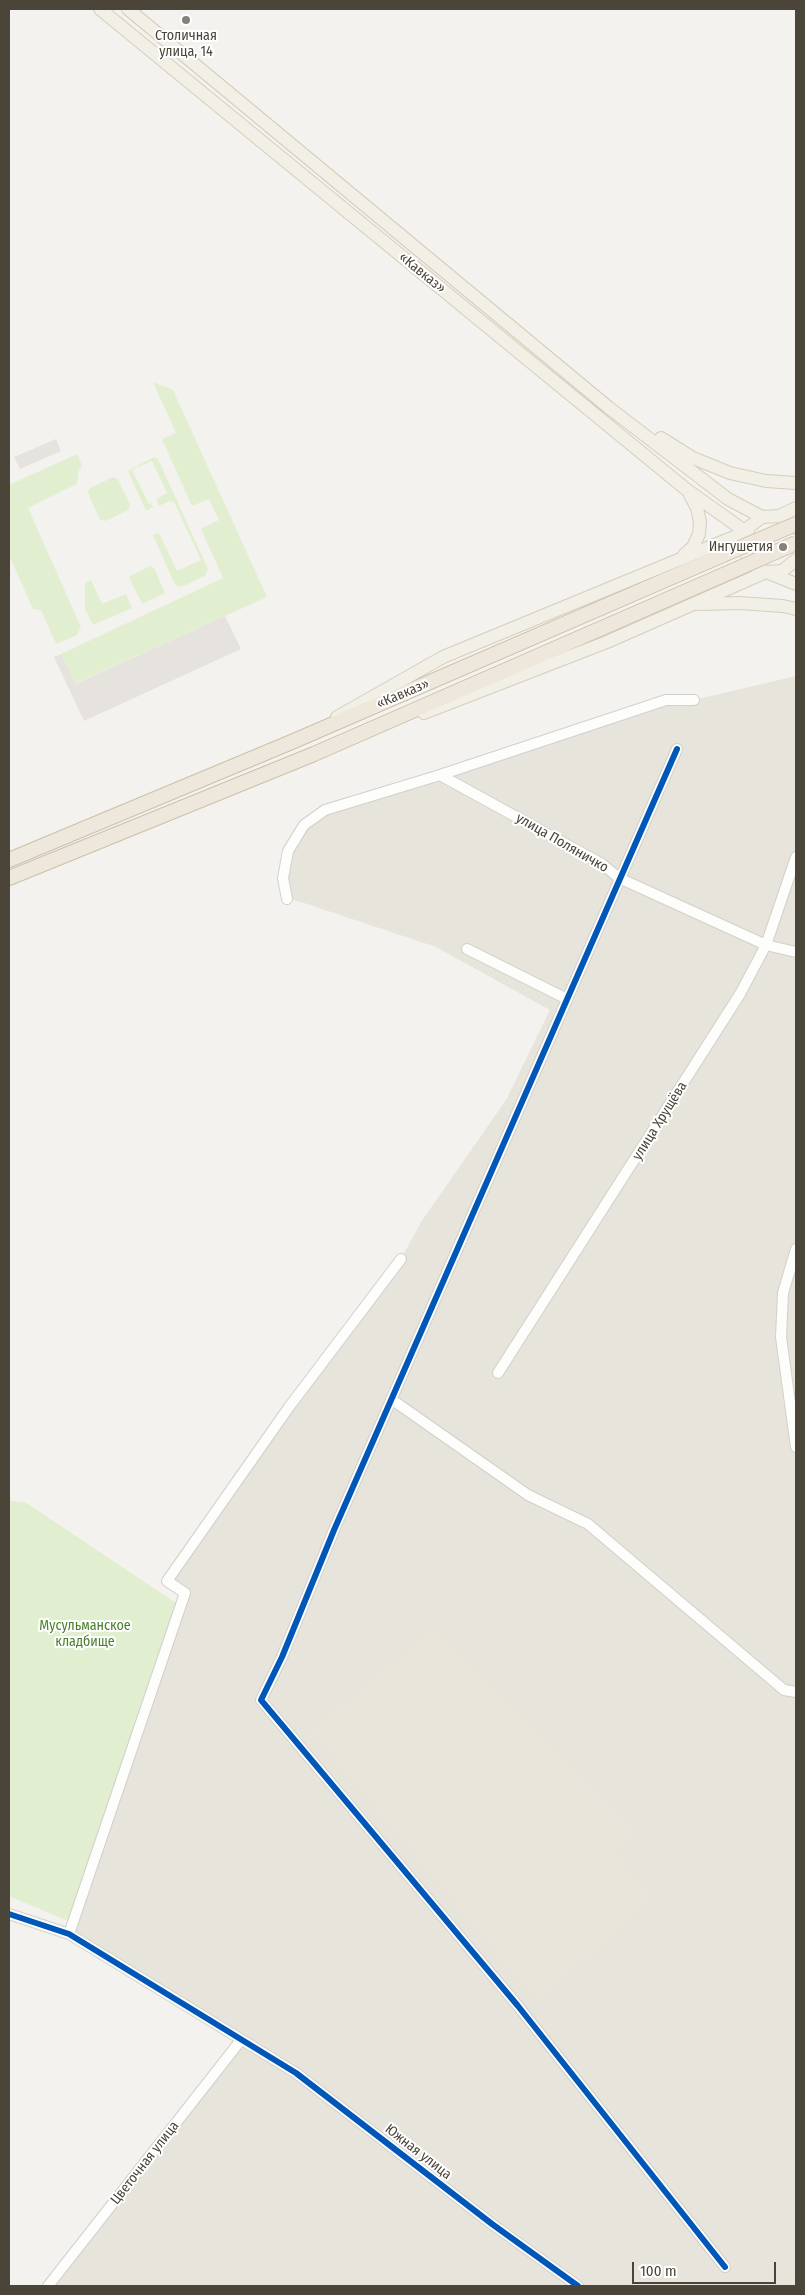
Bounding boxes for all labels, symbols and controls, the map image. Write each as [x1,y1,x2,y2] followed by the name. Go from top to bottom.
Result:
[180,14,192,26] marker: Столичная улица, 14
[155,28,217,60] place label: Столичная улица, 14
[395,249,449,297] street label: «Кавказ»
[709,539,773,555] place label: Ингушетия
[777,541,789,553] marker: Ингушетия
[374,675,432,713] street label: «Кавказ»
[513,810,611,876] street label: улица Поляничко
[629,1079,691,1163] street label: улица Хрущёва
[39,1618,131,1650] park label: Мусульманское кладбище
[107,2118,183,2208] street label: Цветочная улица
[381,2121,455,2183] street label: Южная улица
[635,2252,779,2284] scale bar
[640,2262,677,2280] text: 100 m

